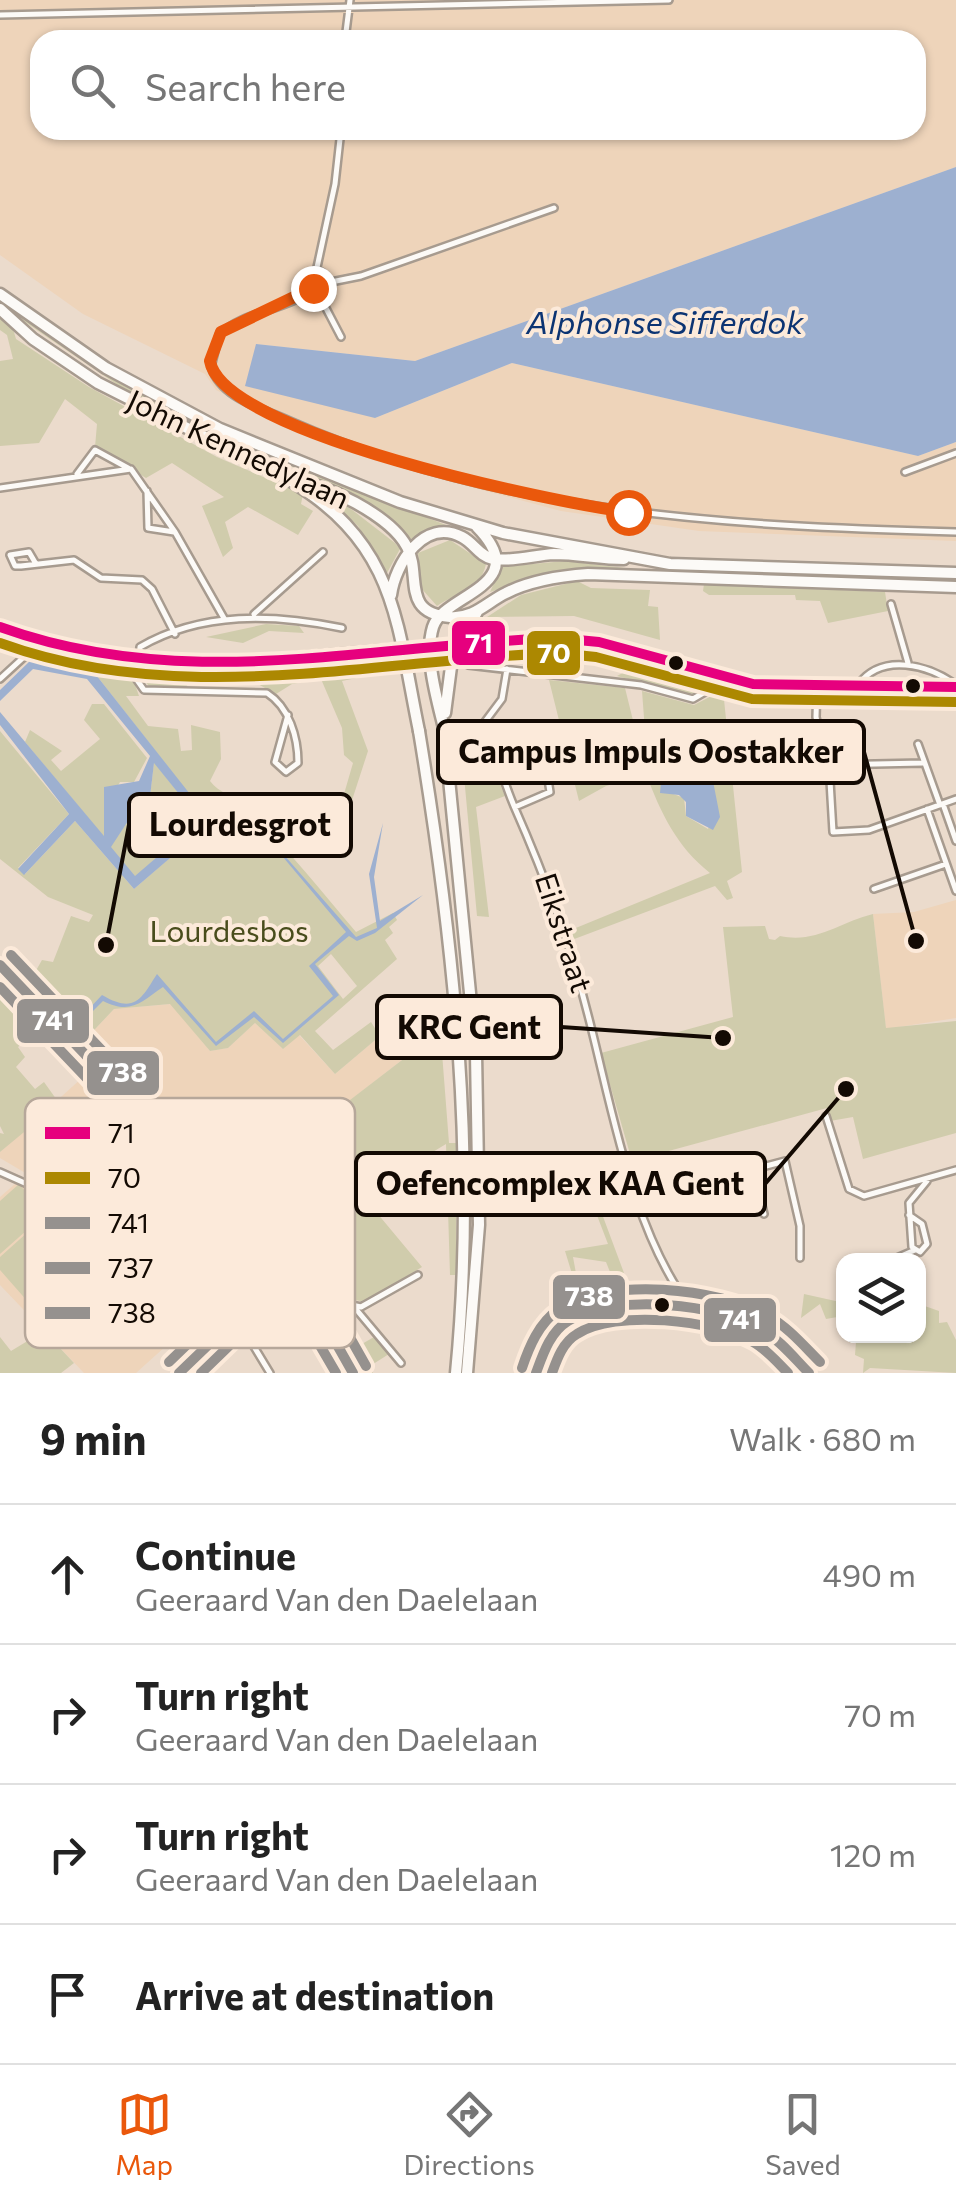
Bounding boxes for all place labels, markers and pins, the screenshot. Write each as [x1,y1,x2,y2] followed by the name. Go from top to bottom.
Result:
[666,653,686,673] unlabelled marker
[903,676,923,696] unlabelled marker
[438,721,864,783] callout: Campus Impuls Oostakker
[129,794,351,856] callout: Lourdesgrot
[377,996,561,1058] callout: KRC Gent
[356,1153,765,1215] callout: Oefencomplex KAA Gent
[652,1295,672,1315] unlabelled marker

